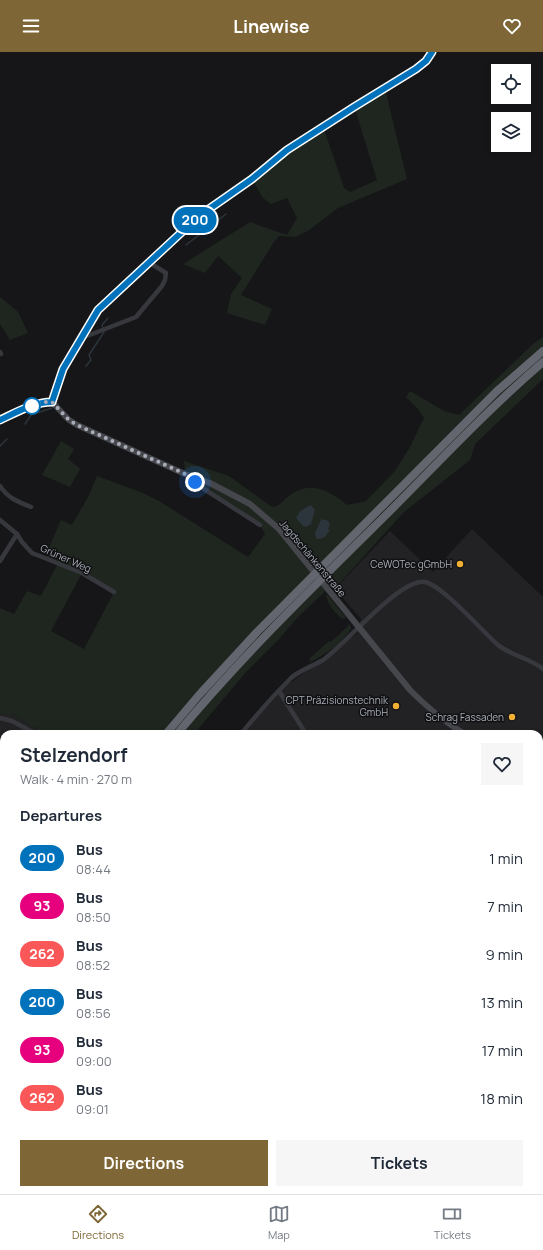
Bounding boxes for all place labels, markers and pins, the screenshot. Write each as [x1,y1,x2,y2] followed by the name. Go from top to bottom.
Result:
[23,397,41,415] unlabelled marker
[370,557,452,571] place label: CeWOTec gGmbH
[455,559,465,569] marker: CeWOTec gGmbH
[285,693,389,719] place label: CPT Präzisionstechnik GmbH
[391,701,401,711] marker: CPT Präzisionstechnik GmbH
[425,710,504,724] place label: Schrag Fassaden
[507,712,517,722] marker: Schrag Fassaden

